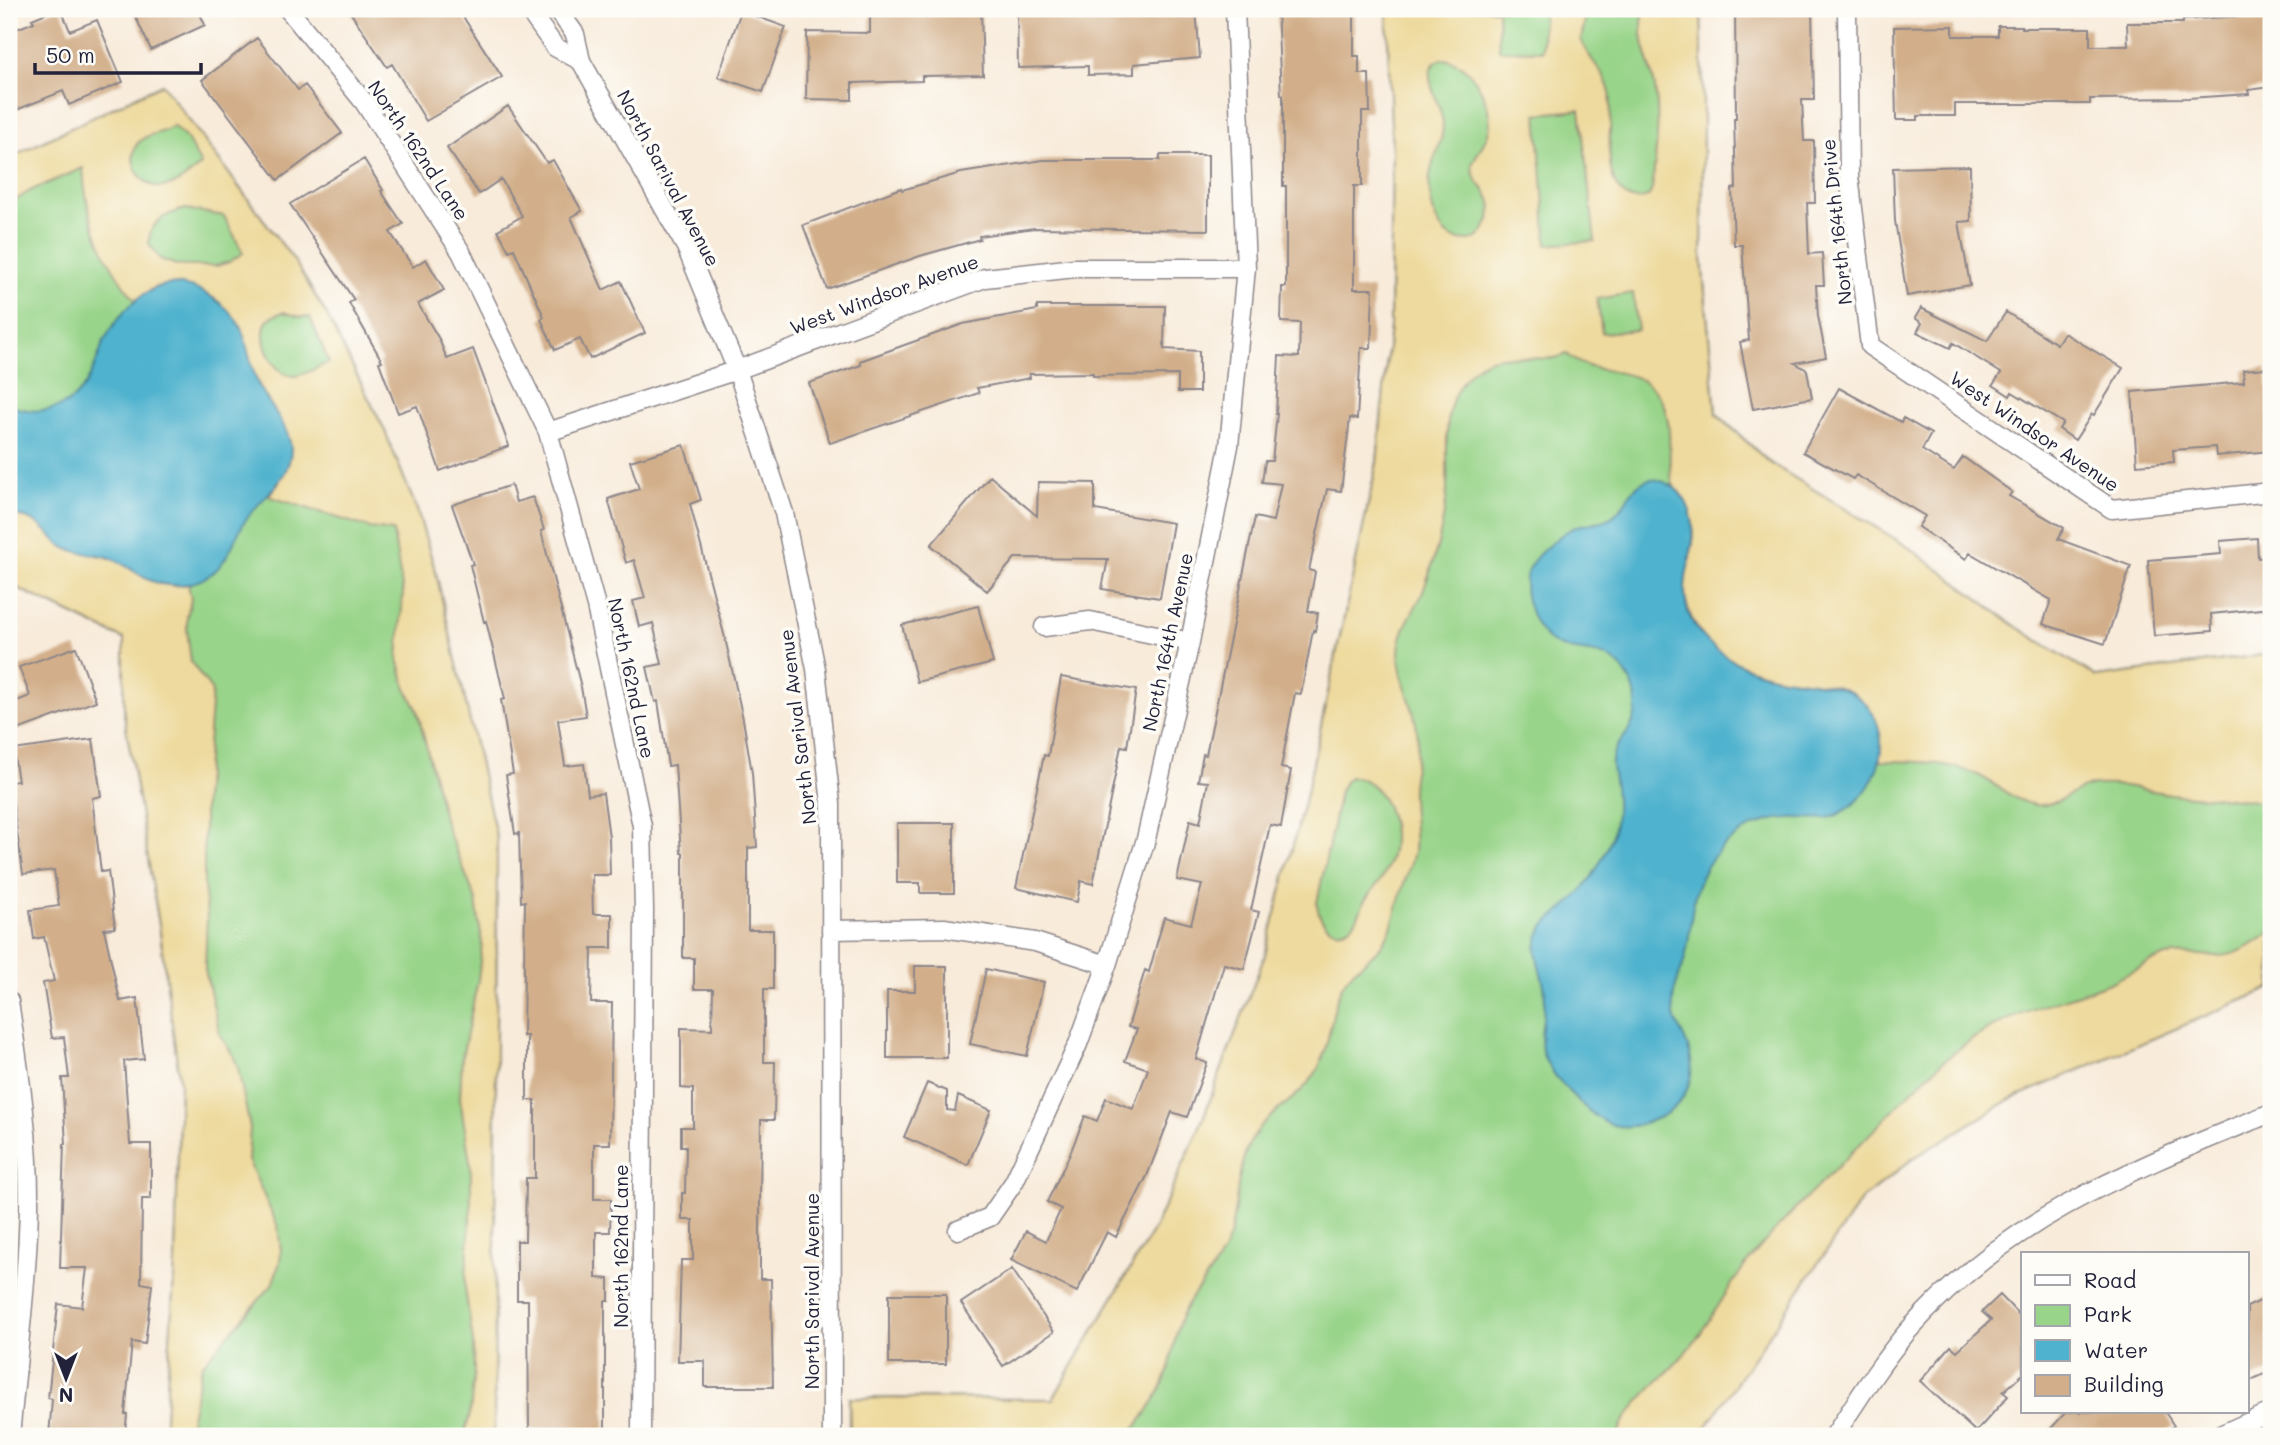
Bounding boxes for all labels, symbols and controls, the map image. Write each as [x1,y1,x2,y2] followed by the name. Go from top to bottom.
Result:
[35,32,201,76] scale bar
[46,41,95,68] text: 50 m
[363,75,475,225] street label: North 162nd Lane
[612,85,726,271] street label: North Sarival Avenue
[1815,138,1857,306] street label: North 164th Drive
[786,248,982,340] street label: West Windsor Avenue
[1946,365,2124,497] street label: West Windsor Avenue
[1136,550,1198,734] street label: North 164th Avenue
[603,596,661,760] street label: North 162nd Lane
[773,628,821,826] street label: North Sarival Avenue
[608,1164,633,1328] street label: North 162nd Lane
[799,1193,824,1389] street label: North Sarival Avenue
[2021,1252,2248,1414] legend
[2084,1266,2136,1293] text: Road
[2084,1300,2132,1327] text: Park
[2084,1336,2148,1363] text: Water
[32,1344,102,1414] north arrow
[2084,1370,2164,1397] text: Building
[59,1383,73,1408] text: N

